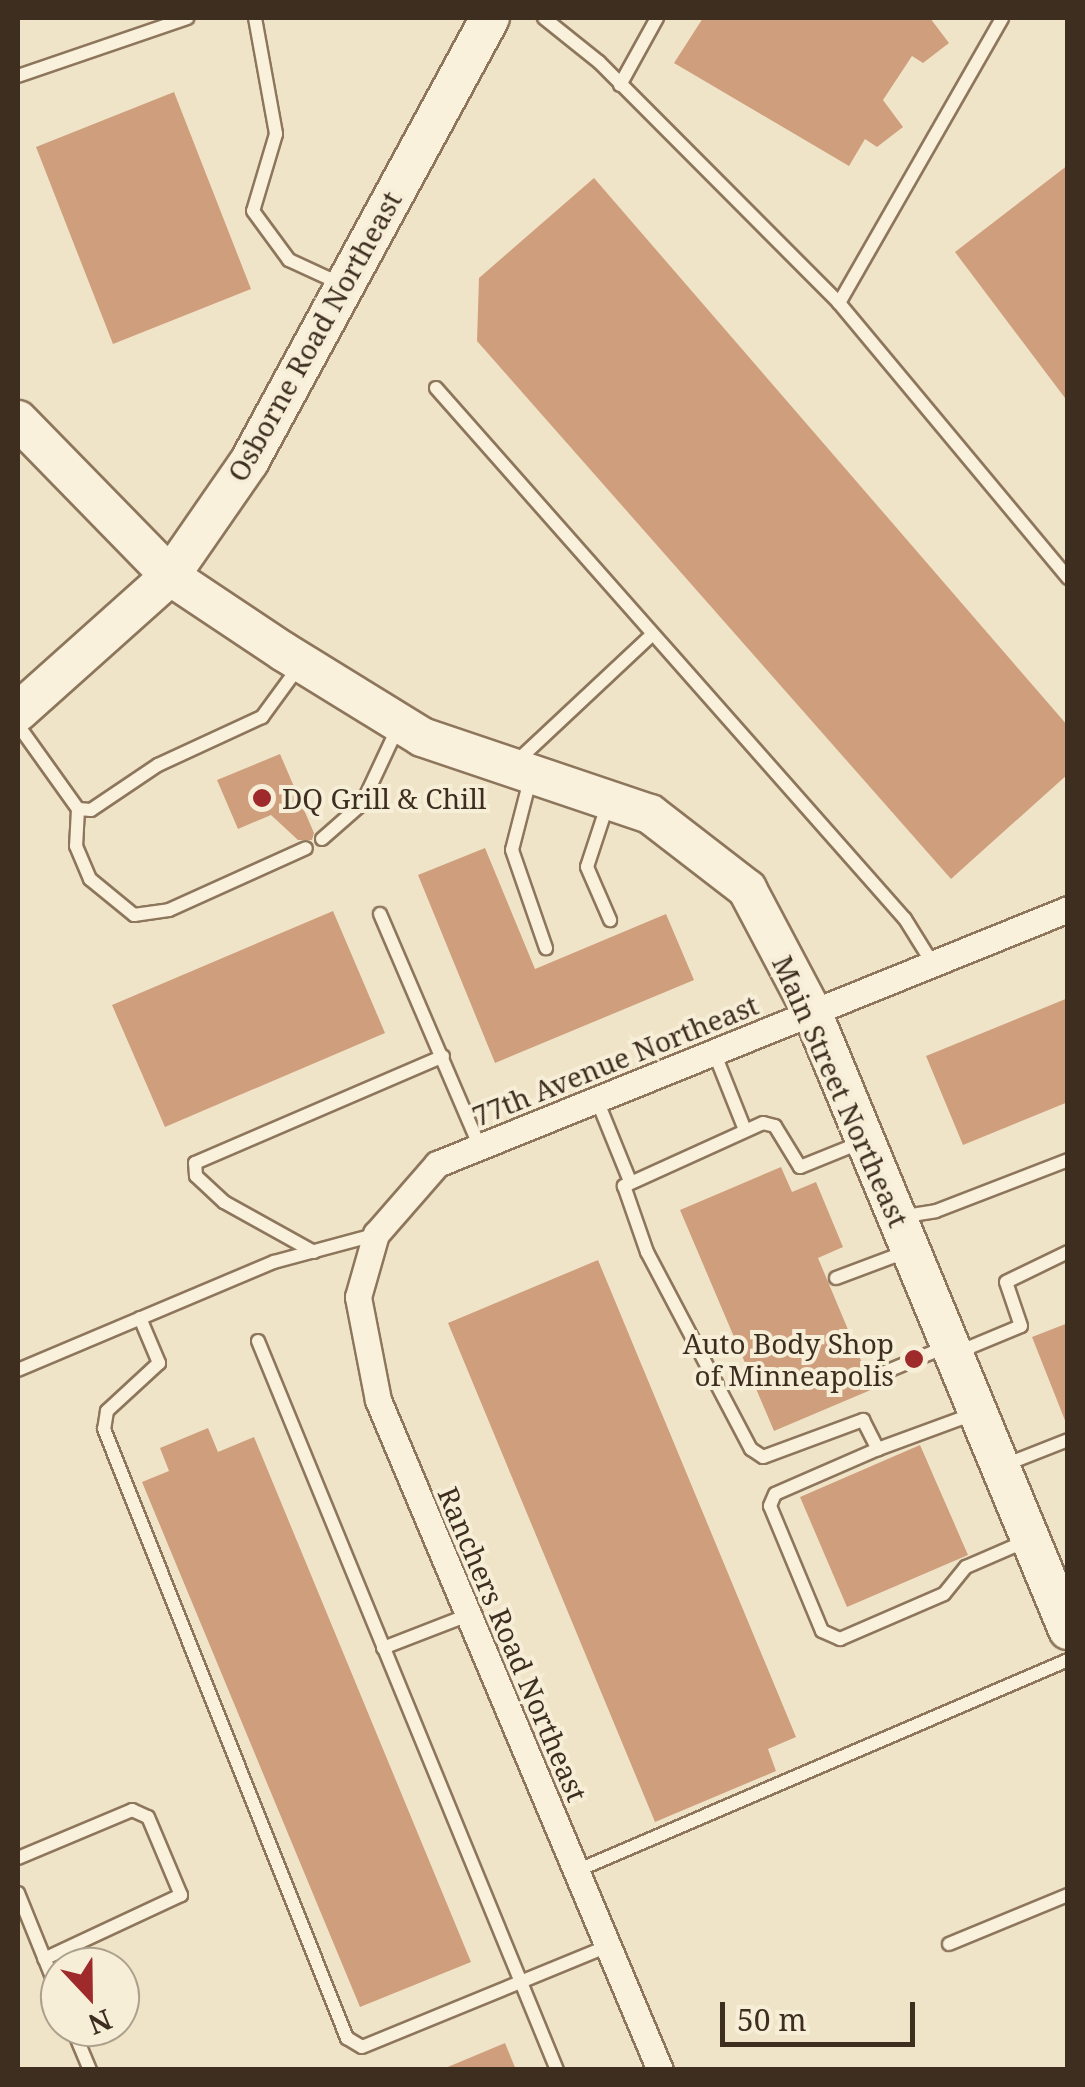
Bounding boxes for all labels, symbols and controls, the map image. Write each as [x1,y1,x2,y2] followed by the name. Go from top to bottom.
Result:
[220,185,408,487] street label: Osborne Road Northeast
[282,781,487,815] place label: DQ Grill & Chill
[251,787,273,809] marker: DQ Grill & Chill
[766,950,916,1232] street label: Main Street Northeast
[467,987,763,1133] street label: 77th Avenue Northeast
[683,1326,894,1392] place label: Auto Body Shop of Minneapolis
[903,1348,925,1370] marker: Auto Body Shop of Minneapolis
[431,1482,595,1806] street label: Ranchers Road Northeast
[40,1947,140,2047] north arrow
[725,1982,920,2044] scale bar
[737,1999,807,2040] text: 50 m
[83,2001,118,2045] text: N

